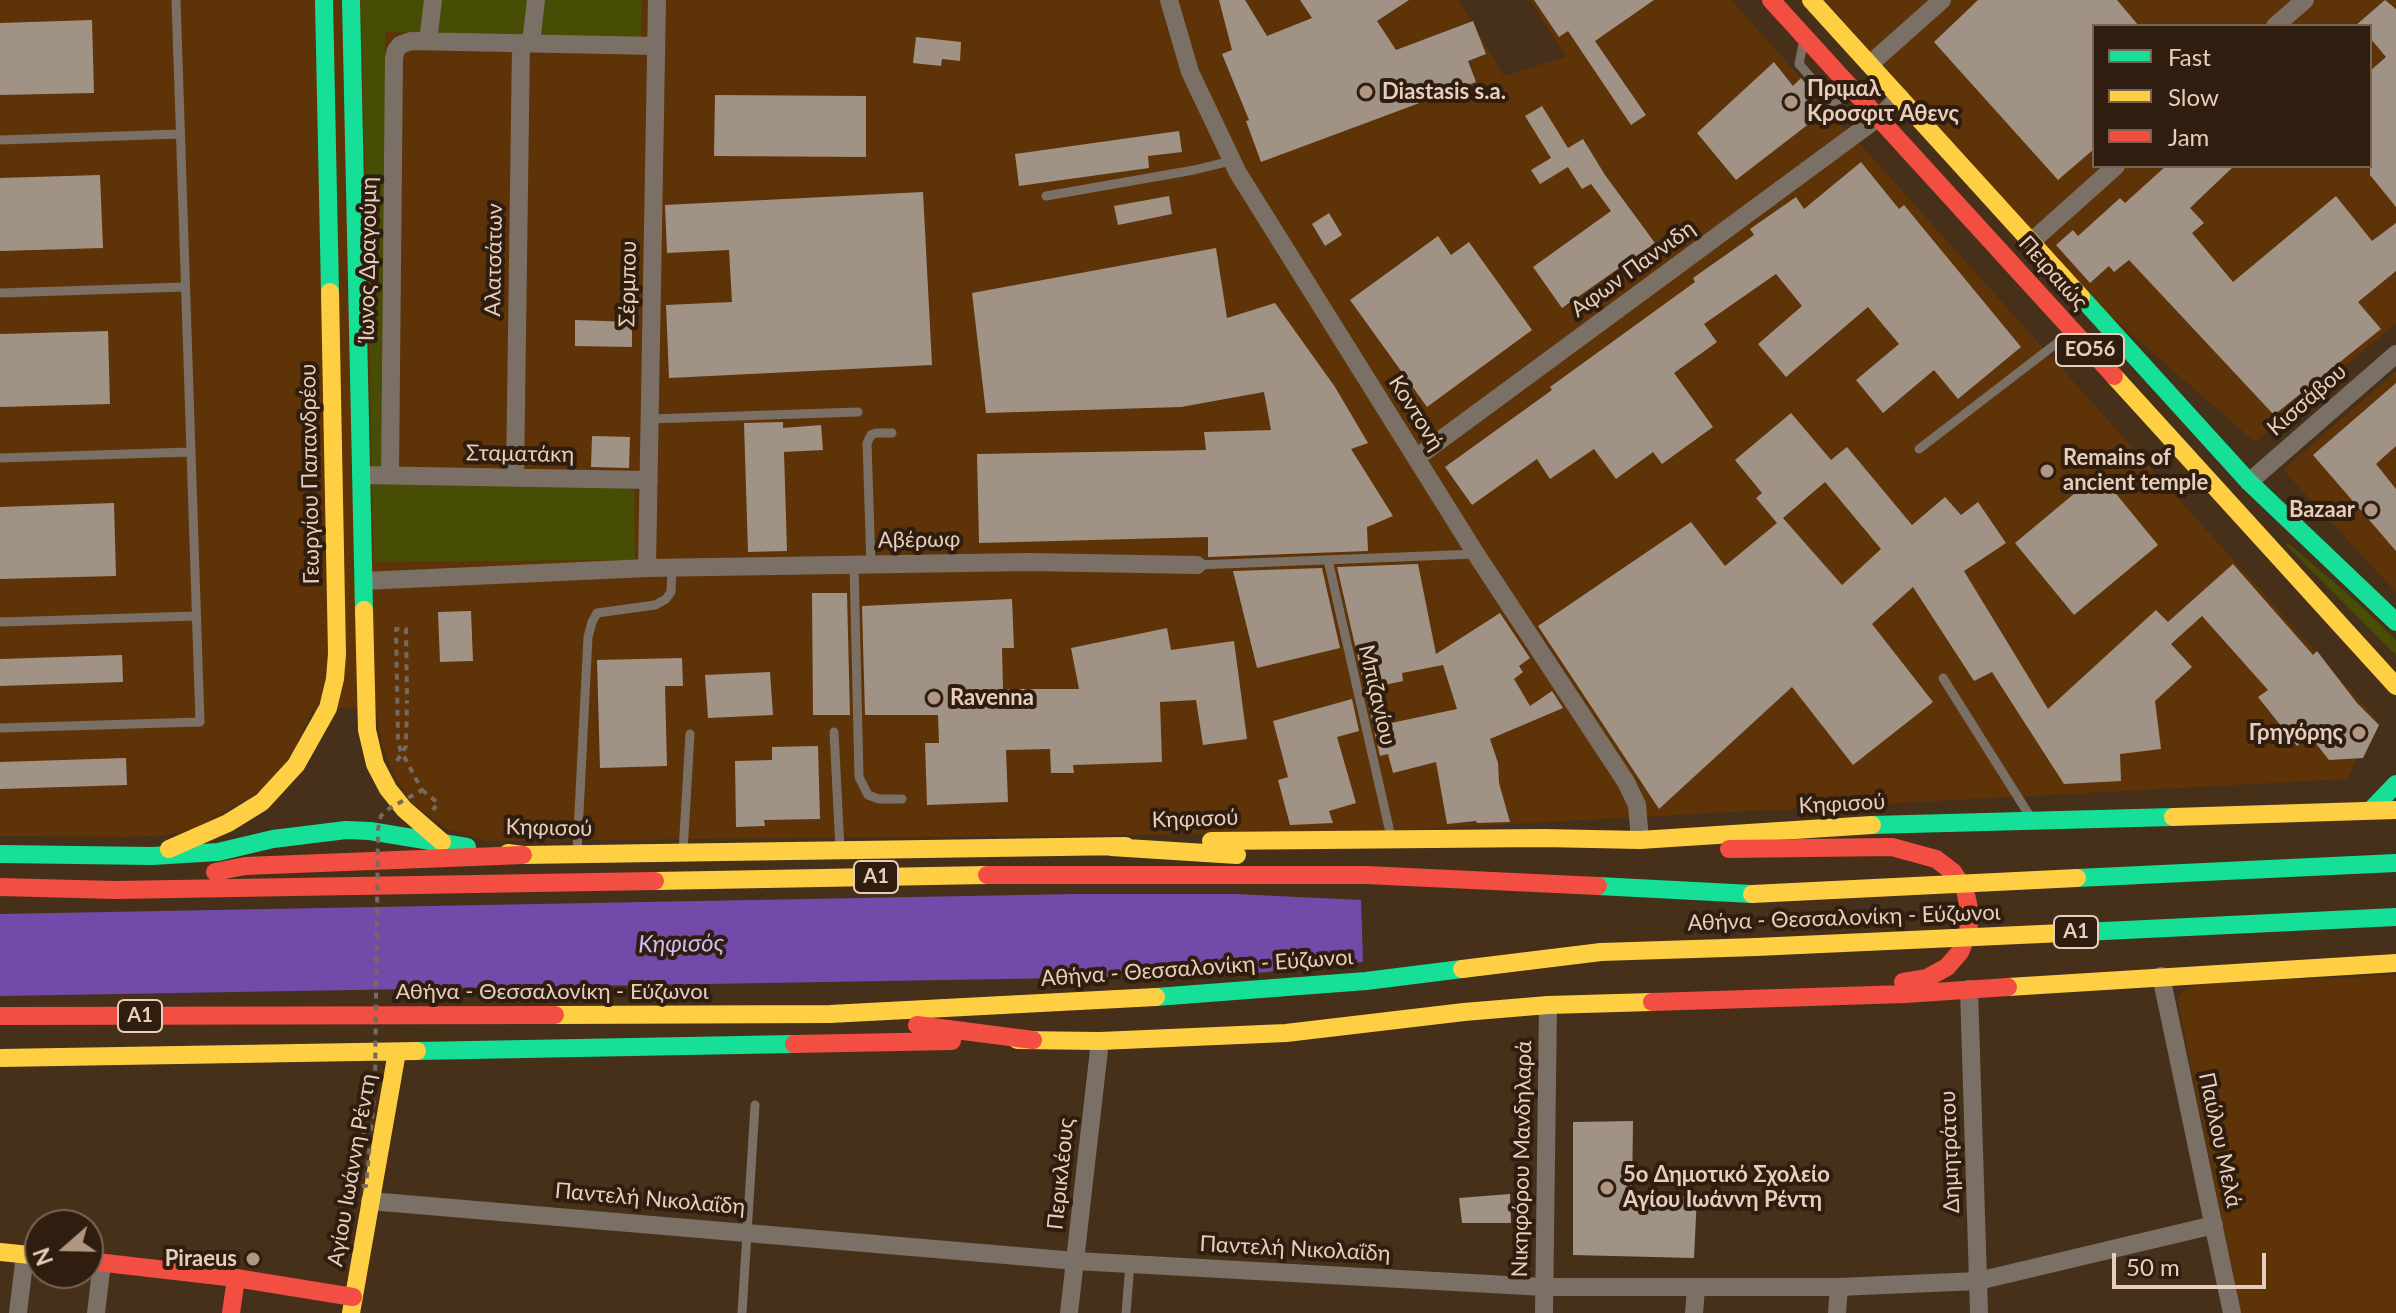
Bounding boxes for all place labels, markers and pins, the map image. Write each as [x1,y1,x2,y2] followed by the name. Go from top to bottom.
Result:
[1807,76,1959,128] place label: Πριμαλ Κροσφιτ Αθενς
[1382,79,1506,105] place label: Diastasis s.a.
[1357,83,1375,101] marker: Diastasis s.a.
[1782,93,1800,111] marker: Πριμαλ Κροσφιτ Αθενς
[2063,445,2208,496] place label: Remains of ancient temple
[2038,462,2056,480] marker: Remains of ancient temple
[2289,497,2355,523] place label: Bazaar
[2362,501,2380,519] marker: Bazaar
[950,685,1034,711] place label: Ravenna
[925,689,943,707] marker: Ravenna
[2249,720,2343,746] place label: Γρηγόρης
[2350,724,2368,742] marker: Γρηγόρης
[1623,1162,1830,1214] place label: 5ο Δημοτικό Σχολείο Αγίου Ιωάννη Ρέντη
[1598,1179,1616,1197] marker: 5ο Δημοτικό Σχολείο Αγίου Ιωάννη Ρέντη
[165,1246,237,1272] place label: Piraeus
[244,1250,262,1268] marker: Piraeus

